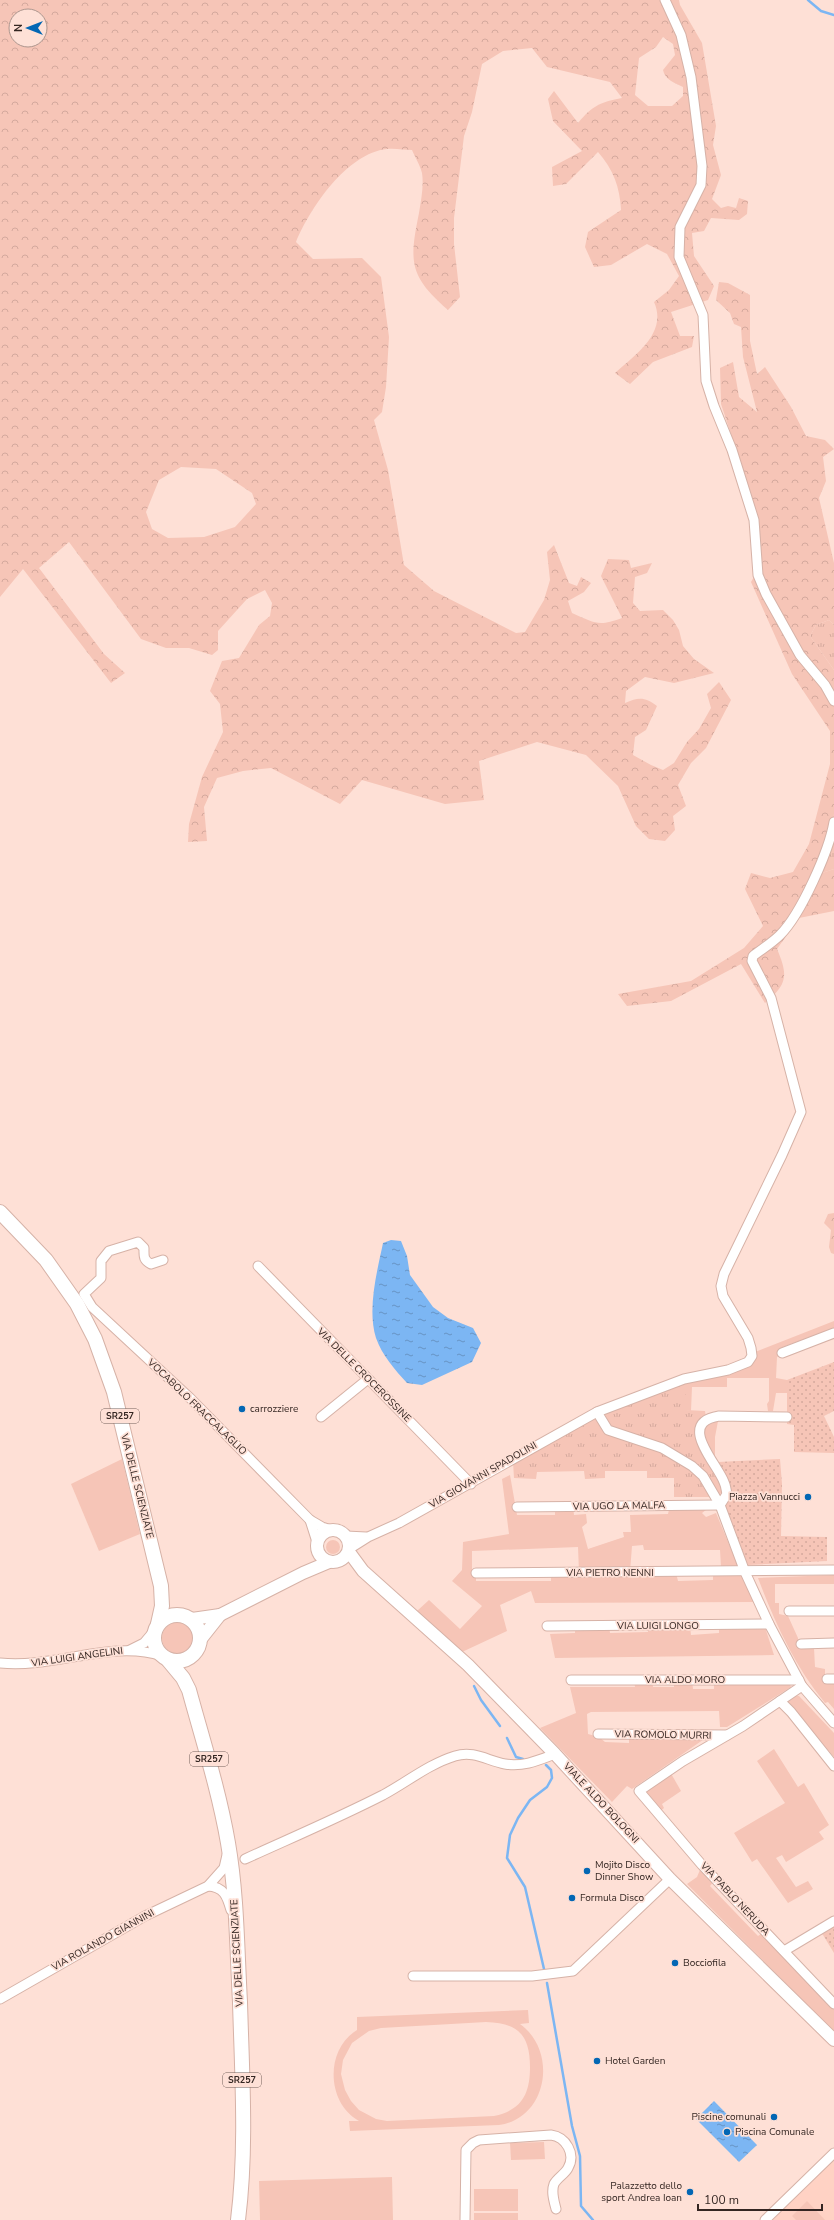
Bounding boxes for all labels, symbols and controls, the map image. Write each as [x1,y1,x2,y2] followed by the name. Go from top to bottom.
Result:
[8,8,48,48] north arrow
[11,24,26,32] text: N
[313,1324,414,1425] street label: VIA DELLE CROCEROSSINE
[144,1355,250,1458] street label: VOCABOLO FRACCALAGLIO
[250,1402,298,1416] place label: carrozziere
[237,1404,247,1414] marker: carrozziere
[101,1409,139,1423] road number: SR257
[117,1431,157,1540] street label: VIA DELLE SCIENZIATE
[426,1438,539,1512] street label: VIA GIOVANNI SPADOLINI
[729,1490,800,1504] place label: Piazza Vannucci
[803,1492,813,1502] marker: Piazza Vannucci
[572,1498,666,1514] street label: VIA UGO LA MALFA
[565,1566,654,1580] street label: VIA PIETRO NENNI
[616,1619,699,1633] street label: VIA LUIGI LONGO
[29,1644,124,1671] street label: VIA LUIGI ANGELINI
[644,1673,725,1687] street label: VIA ALDO MORO
[613,1727,712,1743] street label: VIA ROMOLO MURRI
[190,1752,228,1766] road number: SR257
[559,1759,642,1846] street label: VIALE ALDO BOLOGNI
[595,1858,654,1884] place label: Mojito Disco Dinner Show
[696,1858,773,1939] street label: VIA PABLO NERUDA
[582,1866,592,1876] marker: Mojito Disco Dinner Show
[580,1891,645,1905] place label: Formula Disco
[567,1893,577,1903] marker: Formula Disco
[227,1899,247,2008] street label: VIA DELLE SCIENZIATE
[48,1906,157,1975] street label: VIA ROLANDO GIANNINI
[683,1956,726,1970] place label: Bocciofila
[670,1958,680,1968] marker: Bocciofila
[605,2054,665,2068] place label: Hotel Garden
[592,2056,602,2066] marker: Hotel Garden
[223,2073,261,2087] road number: SR257
[692,2110,766,2124] place label: Piscine comunali
[769,2112,779,2122] marker: Piscine comunali
[735,2125,814,2139] place label: Piscina Comunale
[722,2127,732,2137] marker: Piscina Comunale
[601,2179,682,2205] place label: Palazzetto dello sport Andrea Ioan
[698,2186,822,2212] scale bar
[685,2187,695,2197] marker: Palazzetto dello sport Andrea Ioan
[704,2192,739,2208] text: 100 m

